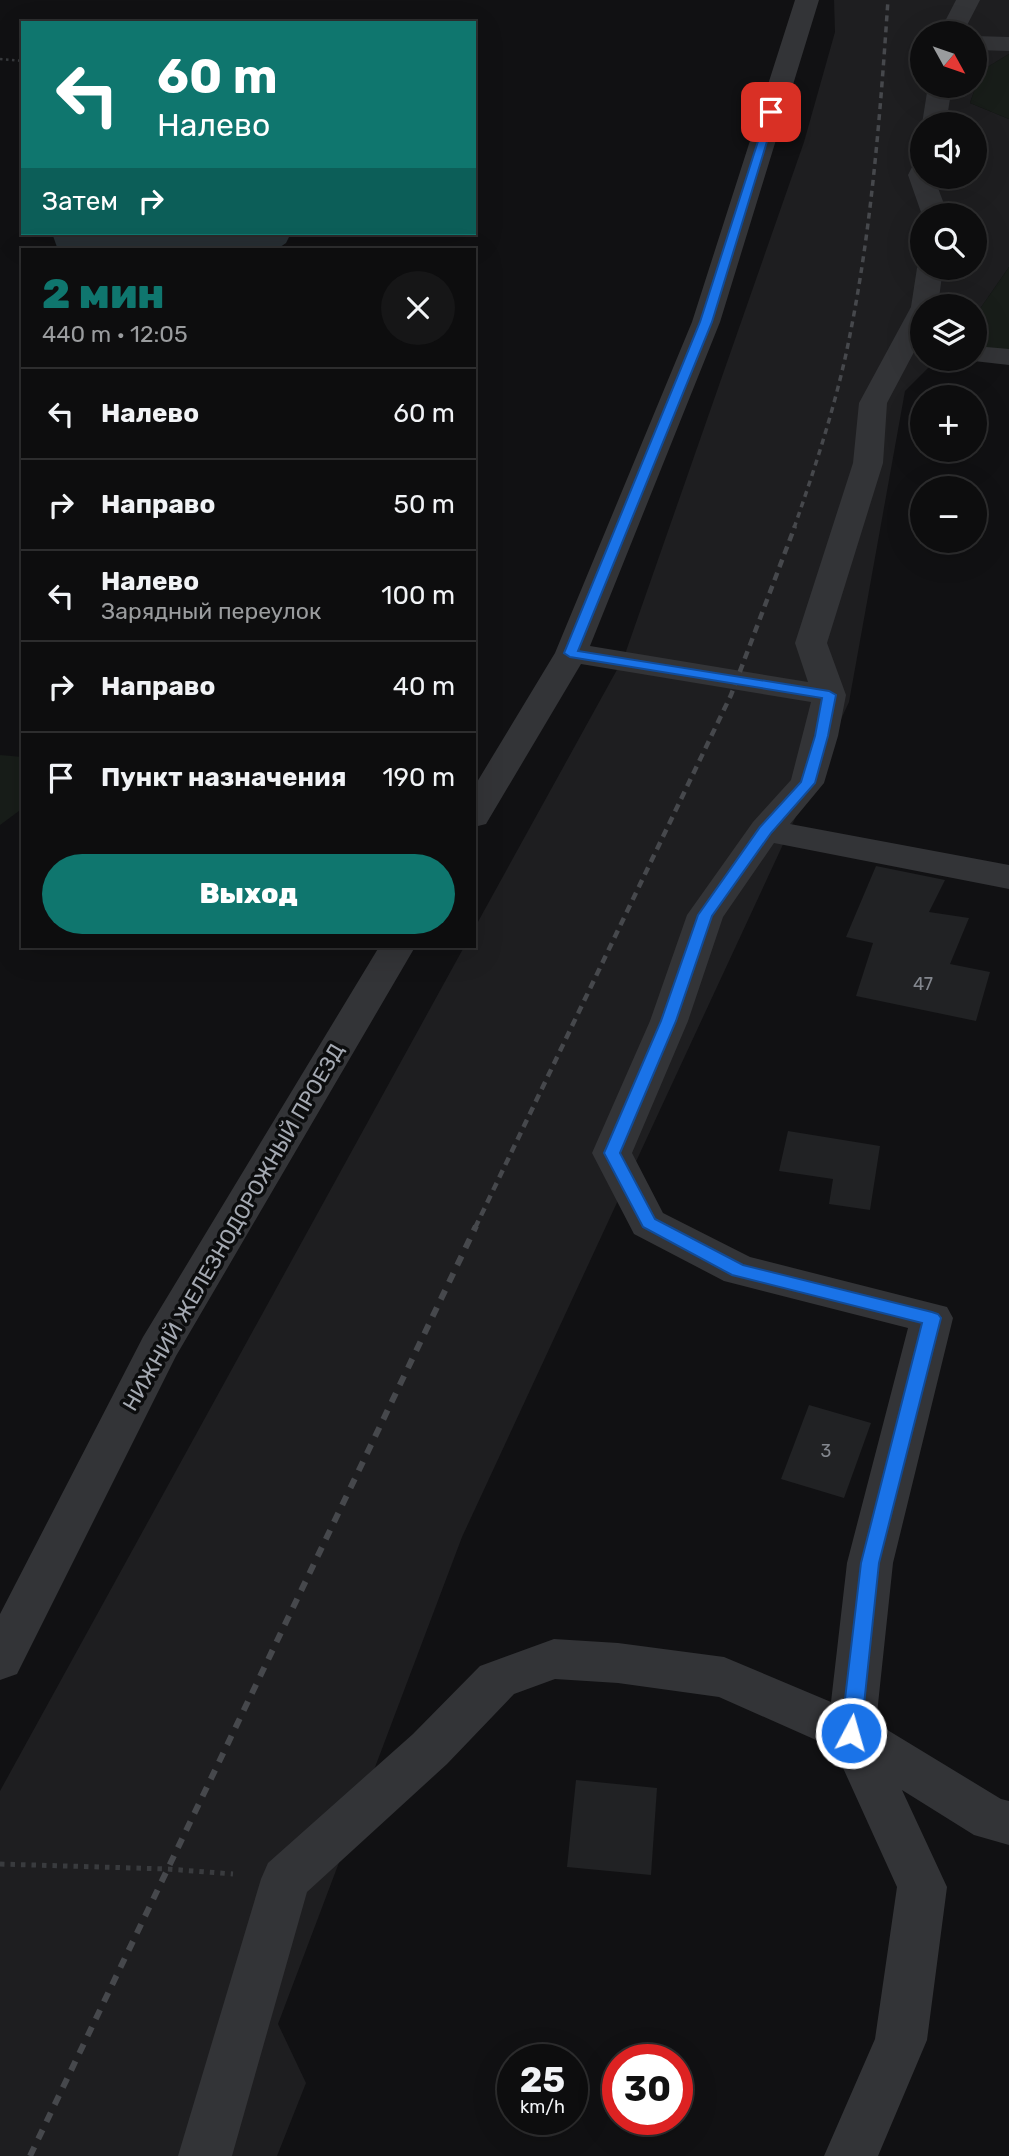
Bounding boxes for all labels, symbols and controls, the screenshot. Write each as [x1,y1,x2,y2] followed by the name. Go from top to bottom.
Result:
[910,21,987,98] north arrow
[910,21,987,553] map controls
[157,47,278,105] text: 60 m
[42,49,133,140] icon: left
[741,82,801,142] pin
[752,93,790,131] icon: arrive
[157,106,270,144] text: Налево
[910,112,987,189] button: sound
[132,182,170,220] icon: right
[42,186,118,217] text: Затем
[910,203,987,280] button: search
[42,269,165,319] text: 2 мин
[381,271,455,345] button: close
[910,294,987,371] button: layers
[42,320,188,348] text: 440 m · 12:05
[910,385,987,462] button: +
[42,395,80,433] icon: left
[101,398,199,429] text: Налево
[393,398,455,429] text: 60 m
[910,476,987,553] button: −
[42,486,80,524] icon: right
[101,489,215,520] text: Направо
[394,489,455,520] text: 50 m
[101,566,199,597] text: Налево
[42,577,80,615] icon: left
[381,580,455,611] text: 100 m
[101,597,321,625] text: Зарядный переулок
[42,668,80,706] icon: right
[101,671,215,702] text: Направо
[393,671,455,702] text: 40 m
[42,759,80,797] icon: arrive
[101,762,346,793] text: Пункт назначения
[382,762,455,793] text: 190 m
[42,854,455,934] button: Выход
[913,973,933,995] house number: 47
[117,1039,349,1415] street label: НИЖНИЙ ЖЕЛЕЗНОДОРОЖНЫЙ ПРОЕЗД
[821,1440,831,1462] house number: 3
[814,1696,888,1770] position arrow
[602,2044,693,2135] speed limit sign: 30
[520,2059,565,2101] text: 25
[520,2096,565,2118] text: km/h

